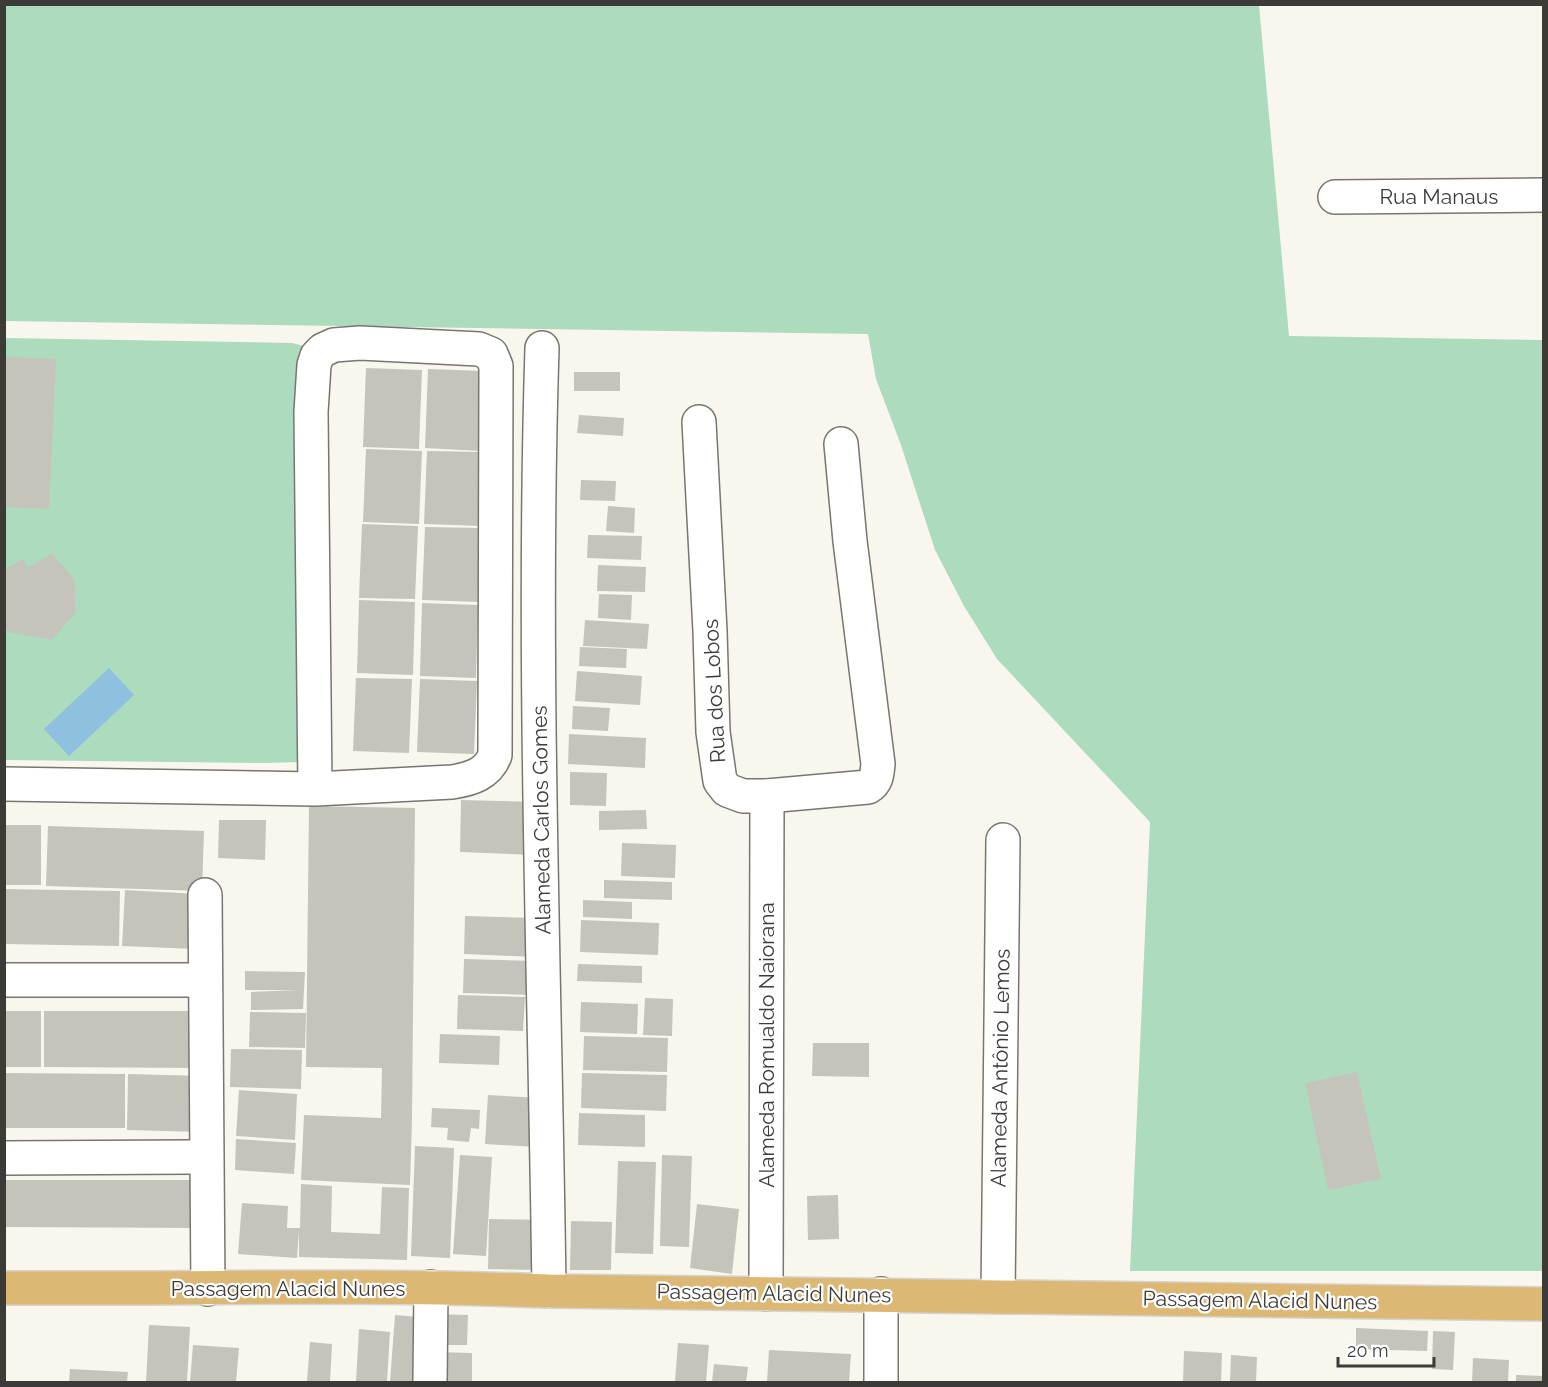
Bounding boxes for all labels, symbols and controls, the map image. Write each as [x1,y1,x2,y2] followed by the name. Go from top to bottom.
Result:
[1380,184,1498,209] street label: Rua Manaus
[698,618,730,764] street label: Rua dos Lobos
[527,705,555,935] street label: Alameda Carlos Gomes
[754,902,779,1188] street label: Alameda Romualdo Naiorana
[985,948,1015,1188] street label: Alameda Antônio Lemos
[171,1276,405,1301] street label: Passagem Alacid Nunes
[656,1278,892,1308] street label: Passagem Alacid Nunes
[1142,1285,1378,1315] street label: Passagem Alacid Nunes
[1338,1330,1434,1368] scale bar
[1347,1340,1389,1361] text: 20 m

